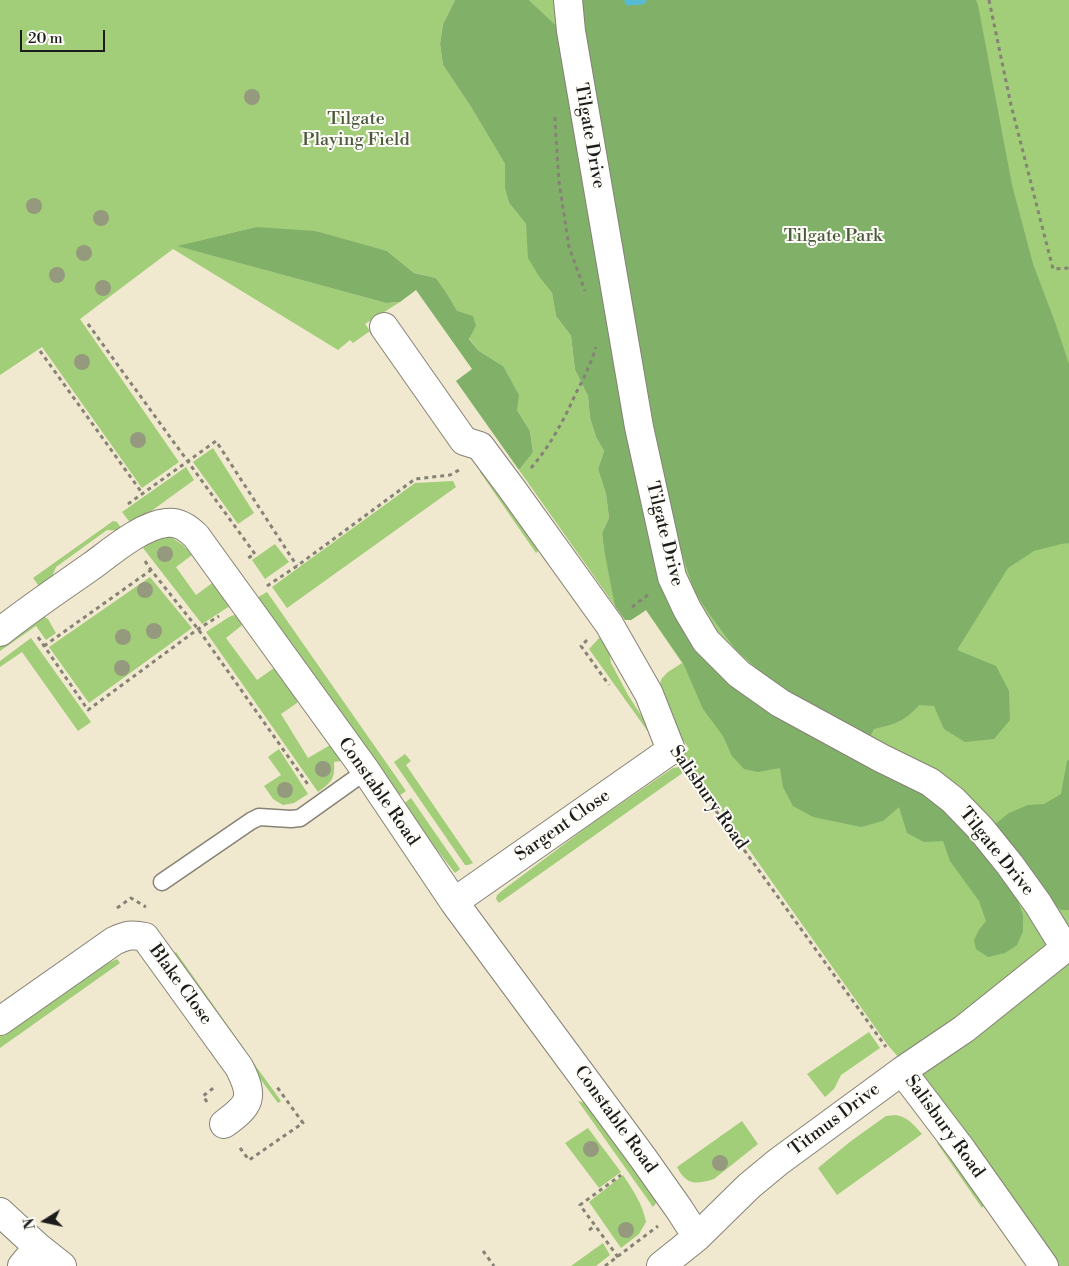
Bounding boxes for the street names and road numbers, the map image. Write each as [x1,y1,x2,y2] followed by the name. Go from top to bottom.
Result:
[569,81,609,191] street label: Tilgate Drive
[641,479,687,589] street label: Tilgate Drive
[333,734,423,850] street label: Constable Road
[664,742,752,854] street label: Salisbury Road
[511,785,615,867] street label: Sargent Close
[954,804,1038,900] street label: Tilgate Drive
[144,941,216,1029] street label: Blake Close
[569,1062,661,1178] street label: Constable Road
[899,1071,989,1183] street label: Salisbury Road
[785,1079,885,1161] street label: Titmus Drive

